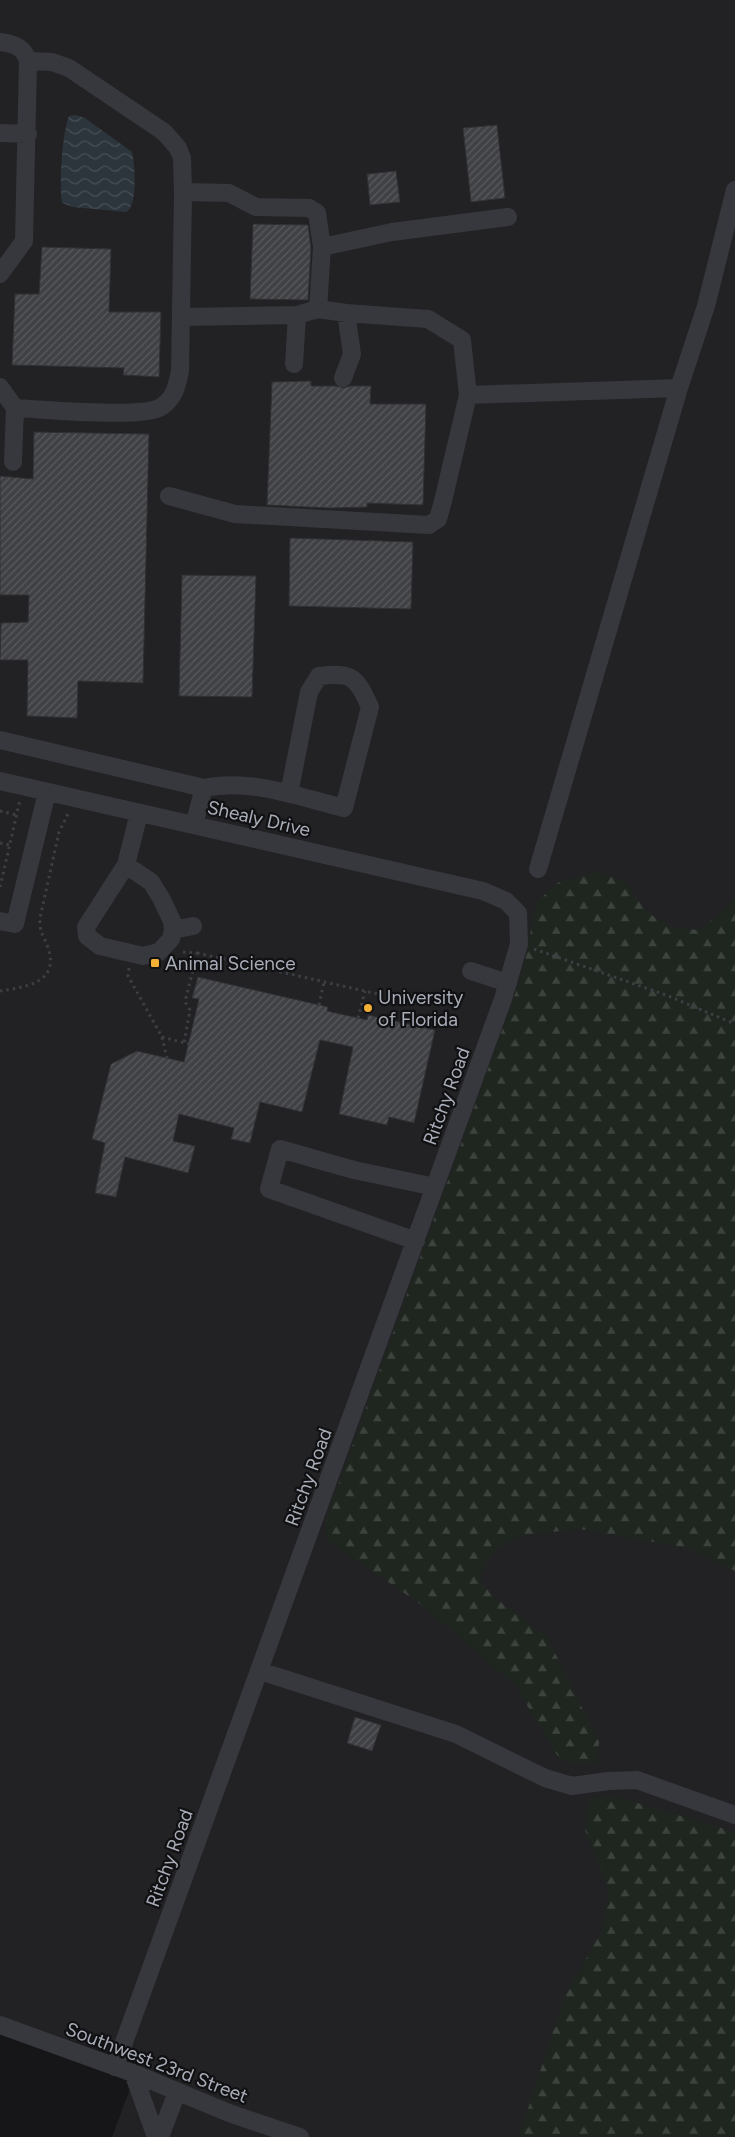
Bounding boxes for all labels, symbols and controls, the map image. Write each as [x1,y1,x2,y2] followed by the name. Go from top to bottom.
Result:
[205,795,313,842] street label: Shealy Drive
[165,952,296,975] place label: Animal Science
[149,957,161,969] marker: Animal Science
[378,986,463,1031] place label: University of Florida
[362,1002,374,1014] marker: University of Florida
[418,1044,475,1148] street label: Ritchy Road
[280,1425,337,1529] street label: Ritchy Road
[141,1806,198,1910] street label: Ritchy Road
[63,2017,251,2108] street label: Southwest 23rd Street

